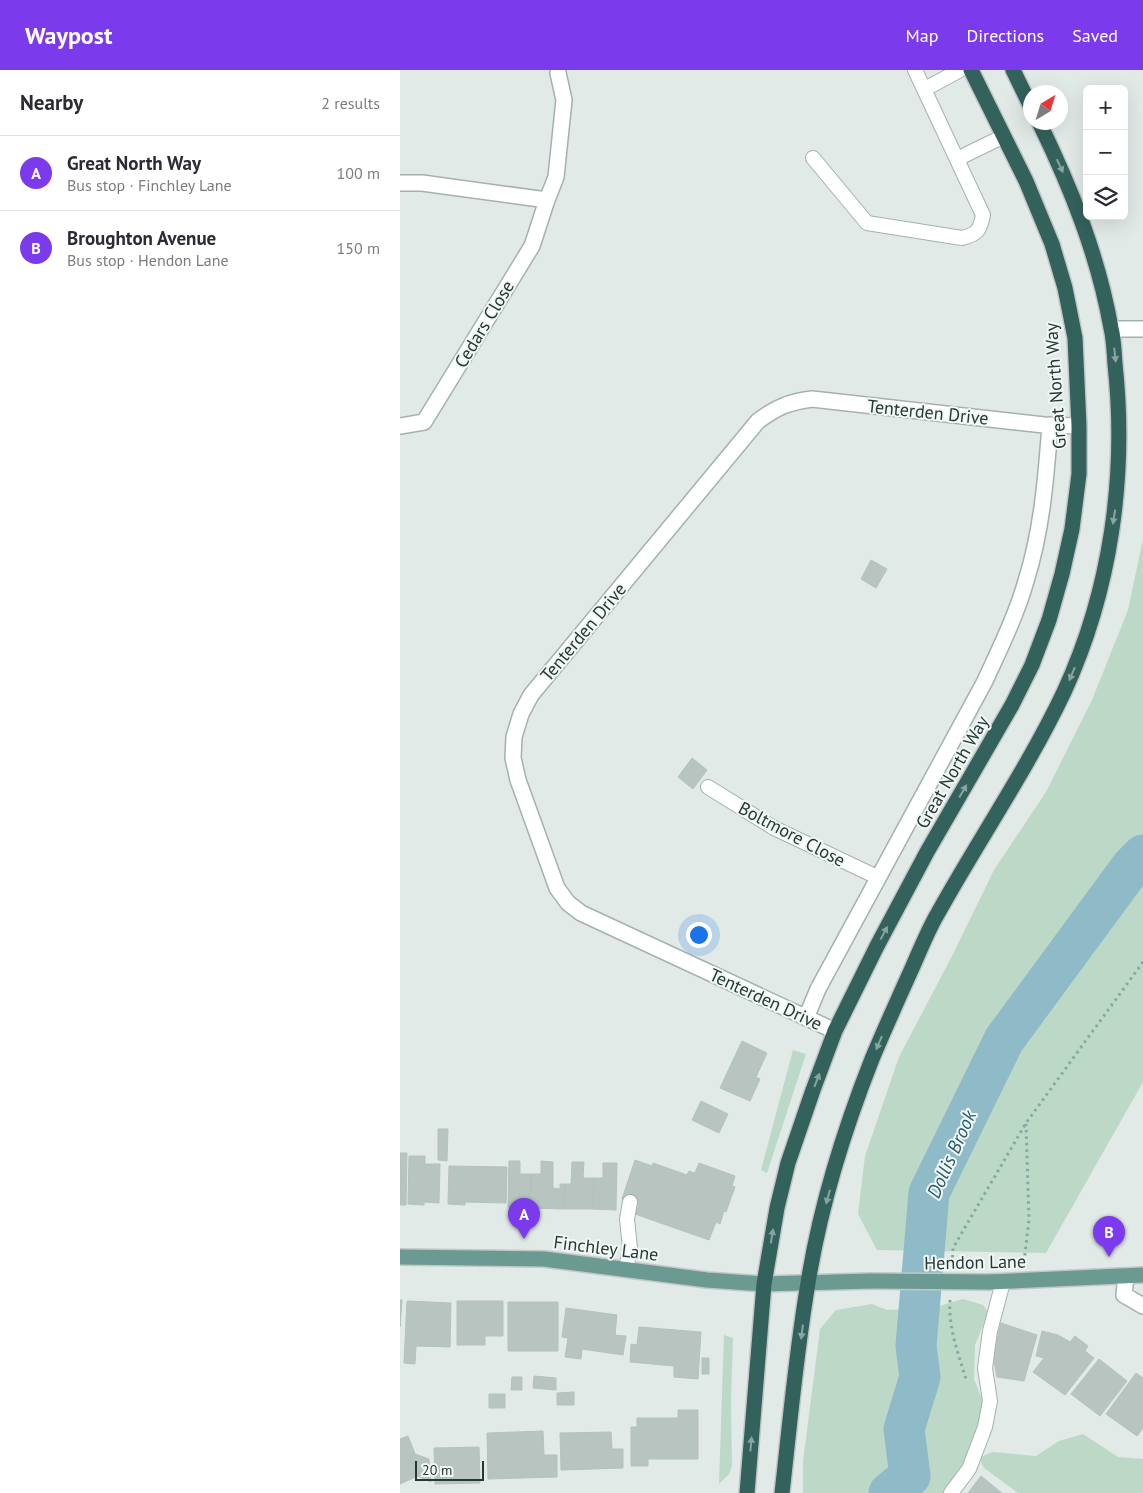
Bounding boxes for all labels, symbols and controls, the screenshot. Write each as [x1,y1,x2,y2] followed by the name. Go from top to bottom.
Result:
[25,20,112,51] text: Waypost
[906,24,938,47] text: Map
[966,24,1044,47] text: Directions
[1072,24,1118,47] text: Saved
[1023,85,1068,130] north arrow
[1083,85,1128,220] map controls
[1083,85,1128,130] button: +
[20,89,83,116] text: Nearby
[321,93,380,113] text: 2 results
[1083,130,1128,175] button: −
[67,151,201,175] text: Great North Way
[1057,159,1065,173] one-way arrow
[31,163,41,183] text: A
[337,163,380,183] text: 100 m
[67,175,232,195] text: Bus stop · Finchley Lane
[1083,175,1128,220] button: layers
[67,226,216,250] text: Broughton Avenue
[31,238,41,258] text: B
[337,238,380,258] text: 150 m
[67,250,229,270] text: Bus stop · Hendon Lane
[449,276,519,372] street label: Cedars Close
[1039,322,1071,450] street label: Great North Way
[1111,348,1119,364] one-way arrow
[866,394,990,430] street label: Tenterden Drive
[1109,510,1117,526] one-way arrow
[535,578,631,686] street label: Tenterden Drive
[1067,667,1075,681] one-way arrow
[910,711,994,832] street label: Great North Way
[958,784,967,797] one-way arrow
[735,796,849,872] street label: Boltmore Close
[686,922,712,948] your location
[880,925,888,940] one-way arrow
[706,963,826,1035] street label: Tenterden Drive
[875,1036,883,1050] one-way arrow
[813,1073,821,1088] one-way arrow
[921,1105,982,1202] water label: Dollis Brook
[823,1189,831,1204] one-way arrow
[508,1198,540,1239] pin: A
[1093,1216,1125,1257] pin: B
[768,1228,776,1244] one-way arrow
[552,1230,660,1266] street label: Finchley Lane
[924,1250,1026,1274] street label: Hendon Lane
[798,1324,806,1340] one-way arrow
[747,1436,755,1452] one-way arrow
[415,1458,484,1481] scale bar
[422,1461,452,1479] text: 20 m

